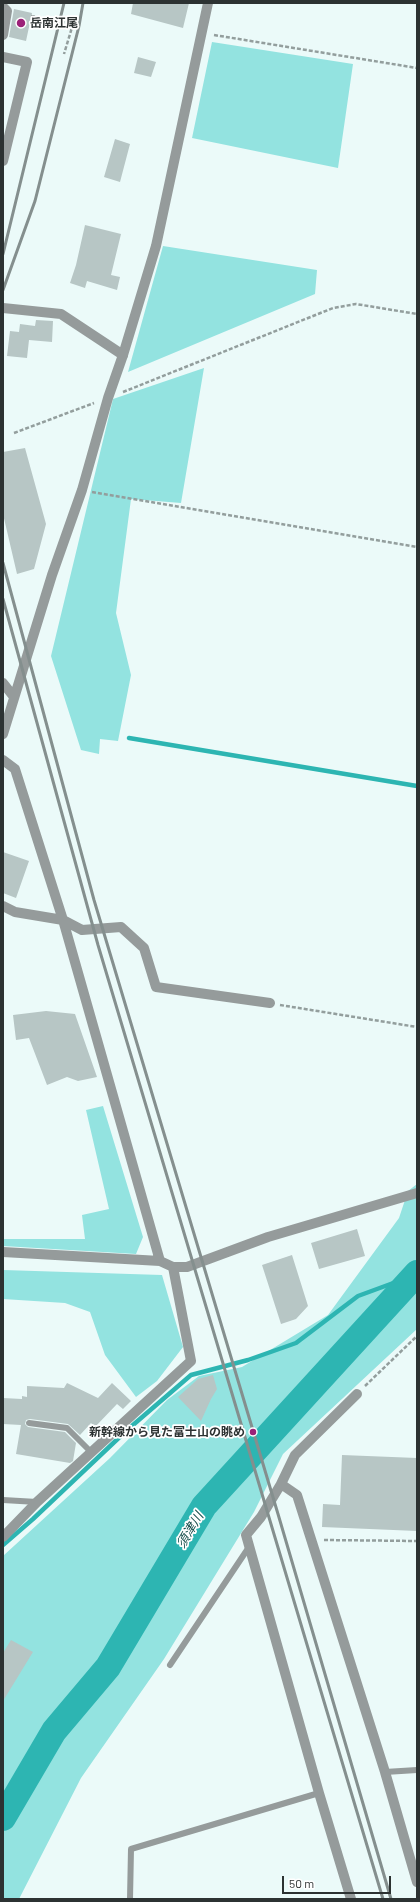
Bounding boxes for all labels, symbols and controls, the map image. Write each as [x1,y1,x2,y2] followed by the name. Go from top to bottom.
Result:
[30,16,78,30] place label: 岳南江尾
[15,17,27,29] marker: 岳南江尾
[89,1425,245,1439] place label: 新幹線から見た富士山の眺め
[248,1427,258,1437] marker: 新幹線から見た富士山の眺め
[173,1509,207,1551] water label: 須津川
[284,1868,393,1894] scale bar
[289,1876,314,1890] text: 50 m

